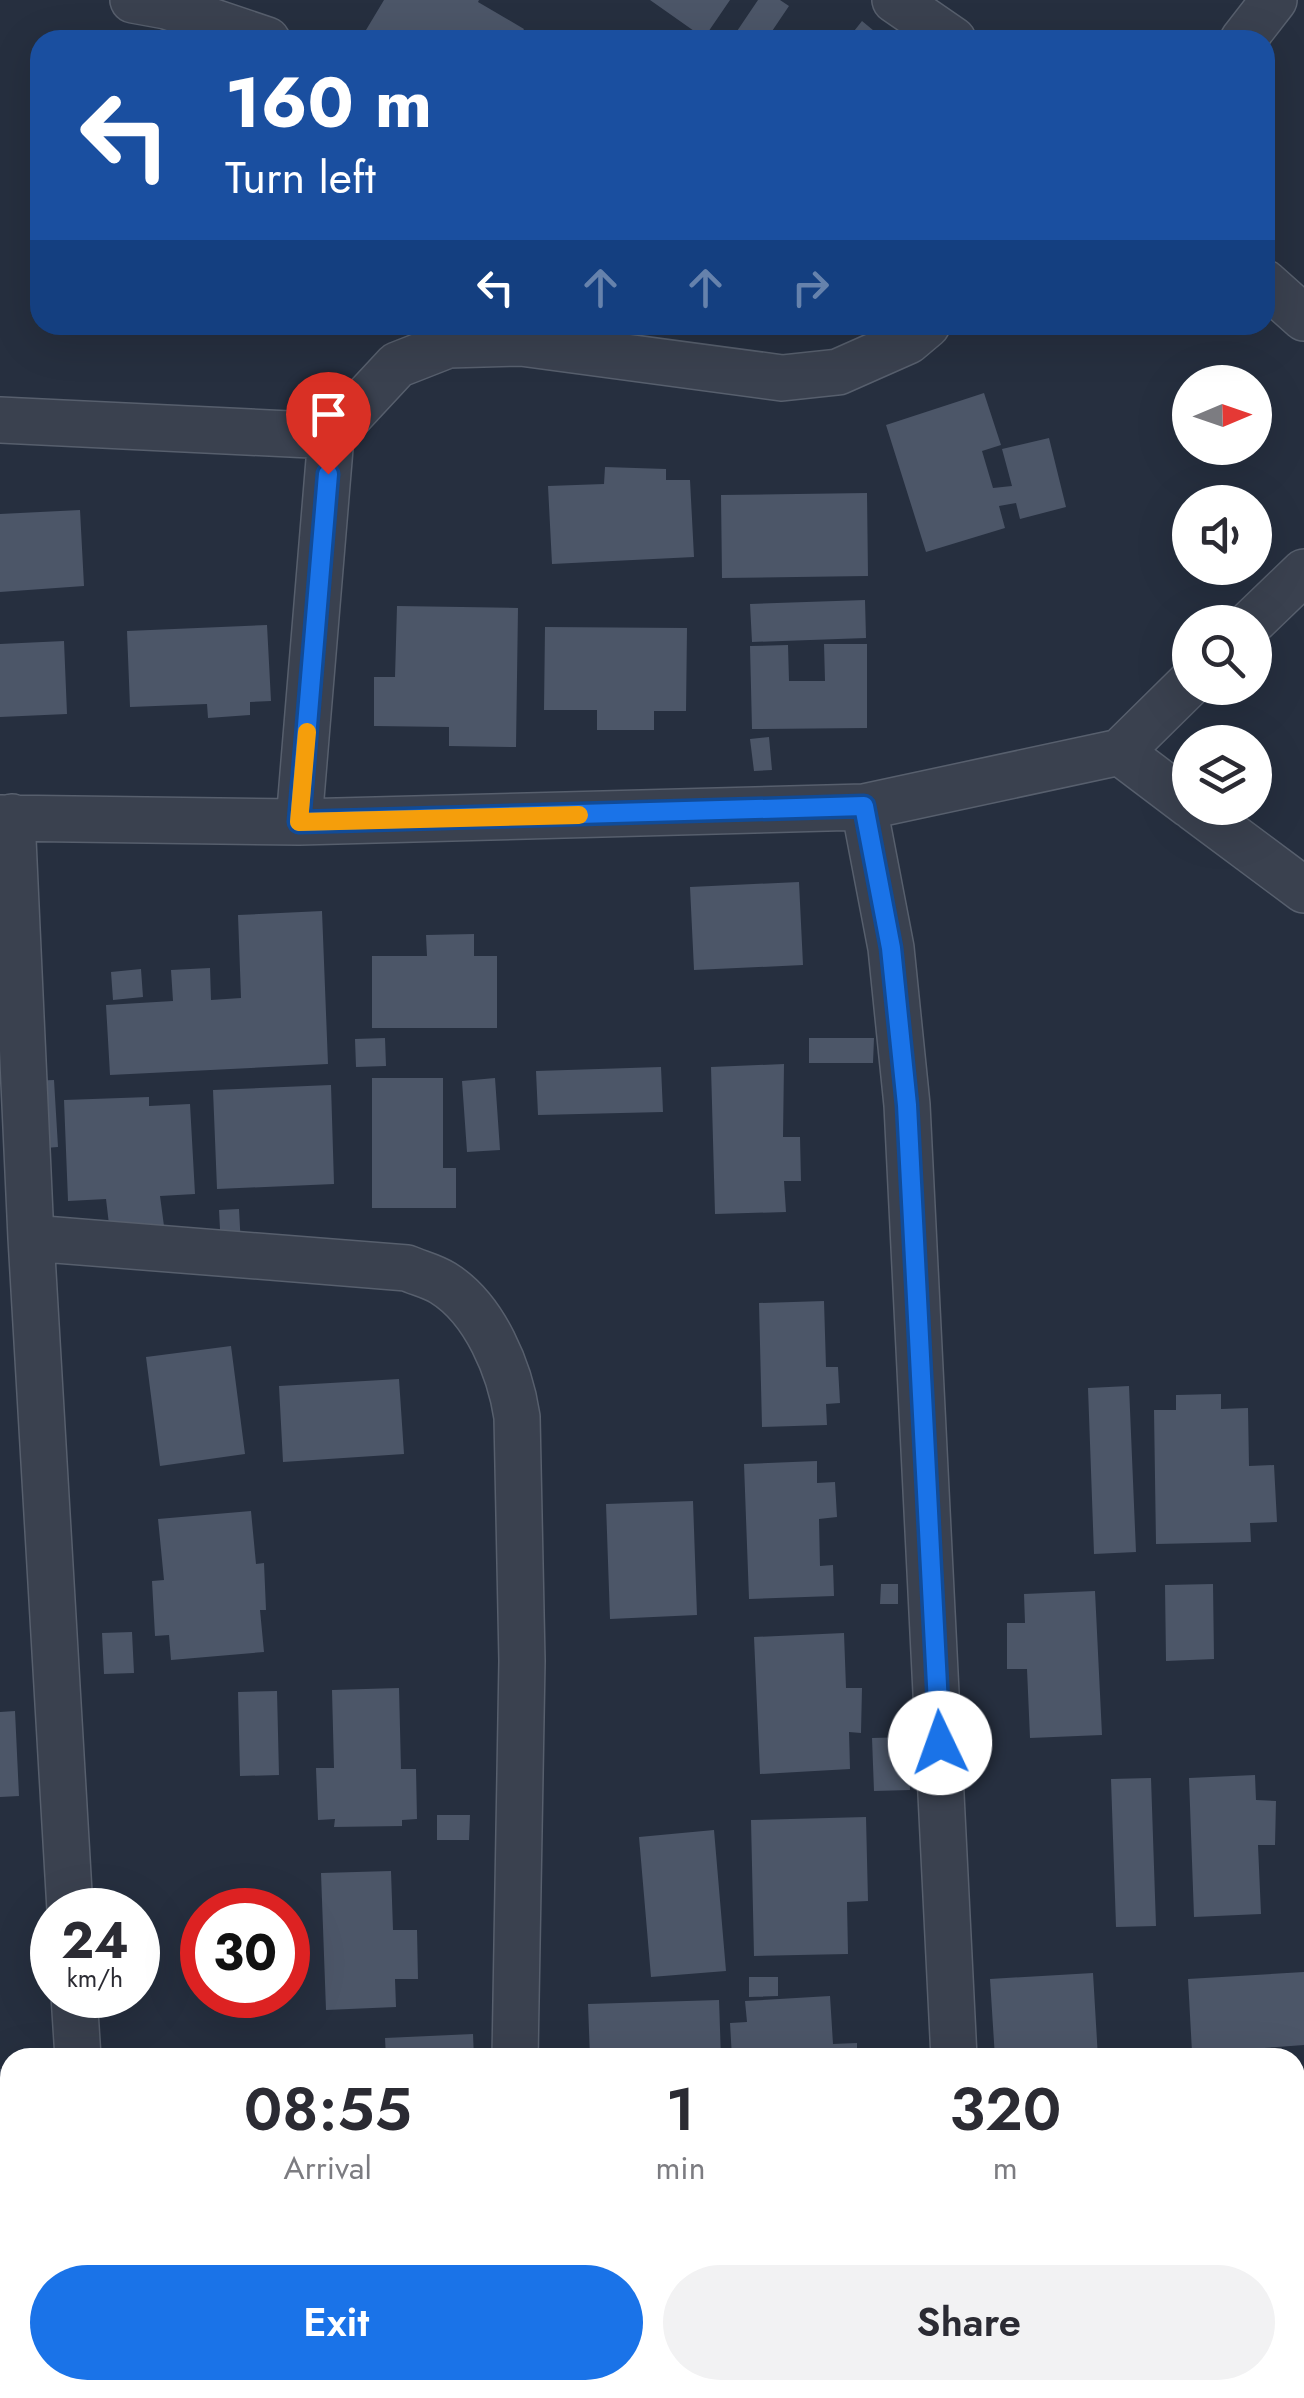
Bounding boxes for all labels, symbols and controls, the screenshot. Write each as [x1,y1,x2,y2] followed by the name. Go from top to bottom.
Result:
[225,52,432,153] text: 160 m
[60,70,190,200] icon: left
[225,145,376,210] text: Turn left
[468,260,523,315] icon: left
[573,260,628,315] icon: ahead
[678,260,733,315] icon: ahead
[783,260,838,315] icon: right
[1172,365,1272,465] north arrow
[1172,365,1272,825] map controls
[286,372,371,475] pin
[301,387,356,442] icon: arrive
[1172,485,1272,585] button: sound
[1172,605,1272,705] button: search
[1172,725,1272,825] button: layers
[888,1691,992,1795] position arrow
[180,1888,310,2018] speed limit sign: 30
[61,1904,129,1977] text: 24
[67,1960,123,1996] text: km/h
[244,2066,412,2153] text: 08:55
[666,2066,695,2153] text: 1
[949,2066,1061,2153] text: 320
[284,2145,372,2191] text: Arrival
[655,2145,705,2191] text: min
[993,2145,1018,2191] text: m
[30,2265,643,2380] button: Exit
[663,2265,1275,2380] button: Share

